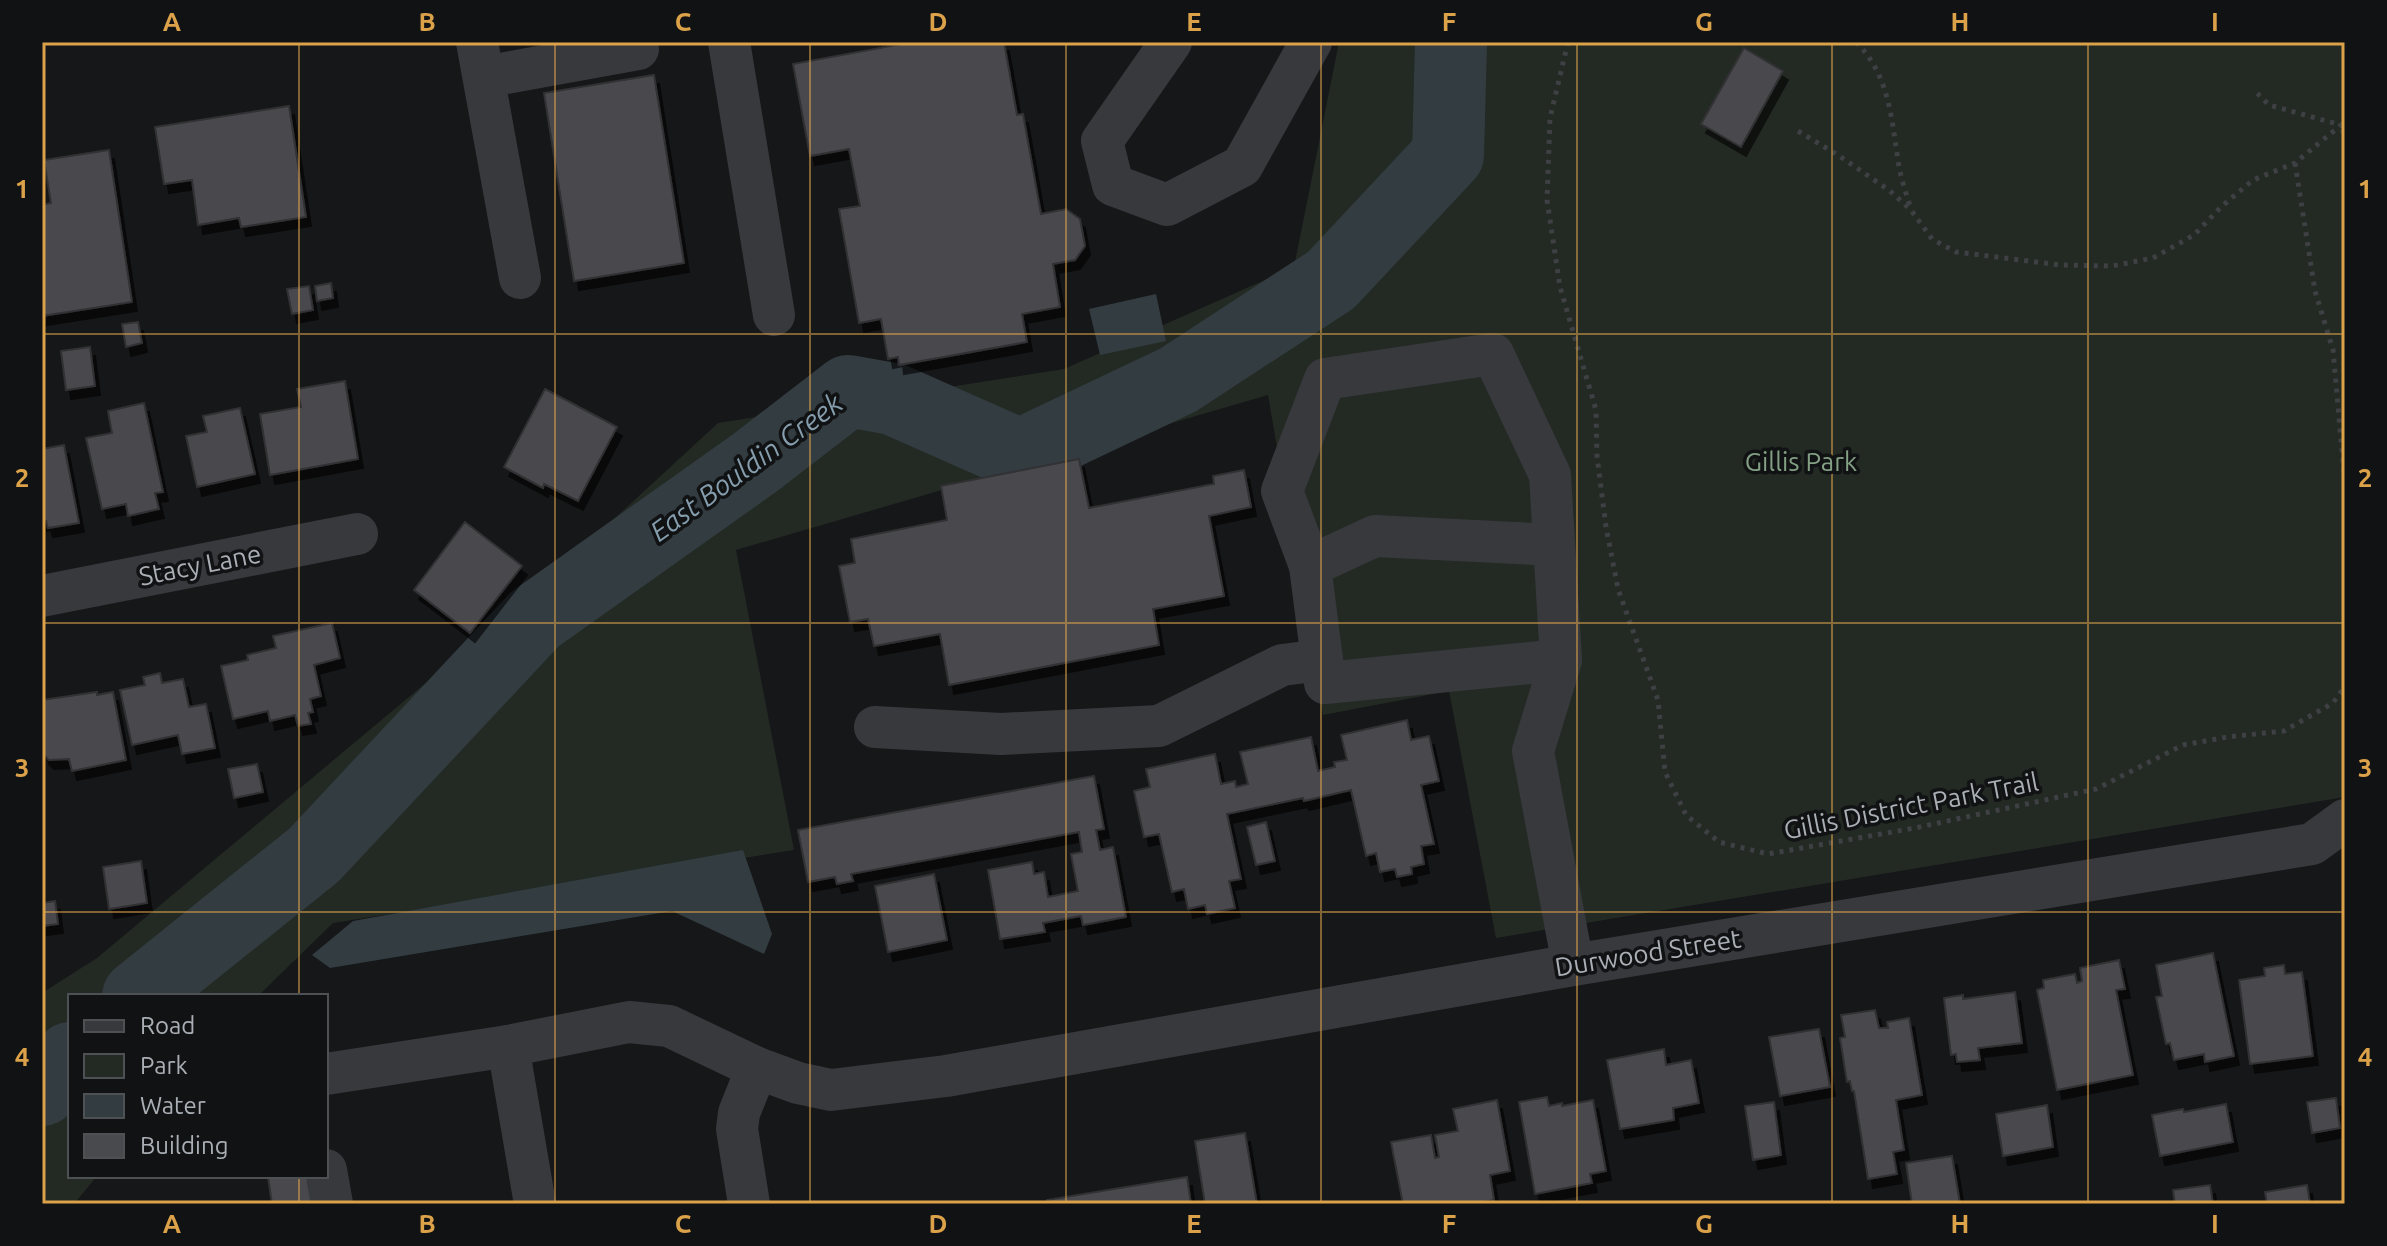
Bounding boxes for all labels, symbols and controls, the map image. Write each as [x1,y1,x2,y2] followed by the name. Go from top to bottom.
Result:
[163,7,182,36] text: A
[418,7,436,36] text: B
[675,7,692,36] text: C
[929,7,947,36] text: D
[1186,7,1202,36] text: E
[1442,7,1456,36] text: F
[1695,7,1713,36] text: G
[1951,7,1969,36] text: H
[2211,7,2219,36] text: I
[15,174,29,203] text: 1
[2358,174,2372,203] text: 1
[644,386,848,547] water label: East Bouldin Creek
[1745,447,1857,476] park label: Gillis Park
[15,463,29,492] text: 2
[2358,463,2372,492] text: 2
[136,538,263,591] street label: Stacy Lane
[15,753,29,782] text: 3
[2358,753,2372,782] text: 3
[1781,767,2041,844] street label: Gillis District Park Trail
[1553,923,1743,982] street label: Durwood Street
[68,994,328,1178] legend
[140,1012,195,1039] text: Road
[15,1042,29,1071] text: 4
[2358,1042,2372,1071] text: 4
[140,1052,188,1079] text: Park
[140,1092,206,1119] text: Water
[140,1132,228,1159] text: Building
[163,1209,182,1238] text: A
[418,1209,436,1238] text: B
[675,1209,692,1238] text: C
[929,1209,947,1238] text: D
[1186,1209,1202,1238] text: E
[1442,1209,1456,1238] text: F
[1695,1209,1713,1238] text: G
[1951,1209,1969,1238] text: H
[2211,1209,2219,1238] text: I

